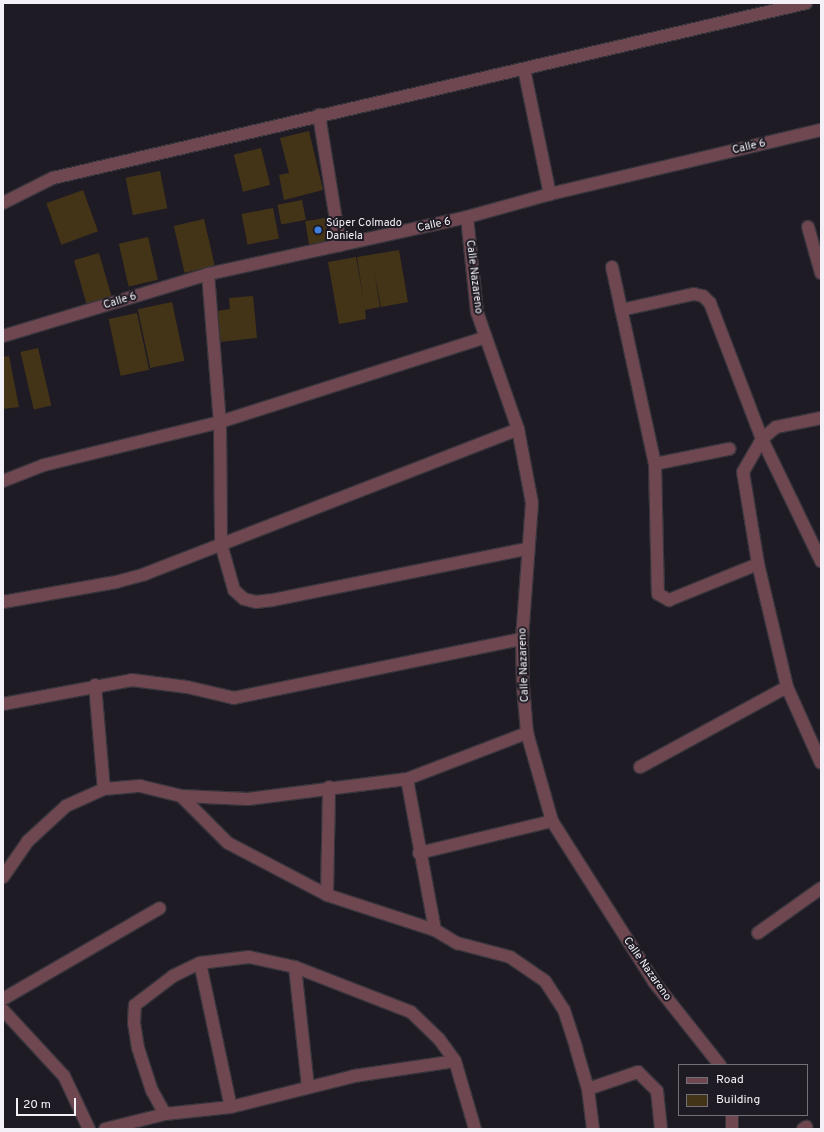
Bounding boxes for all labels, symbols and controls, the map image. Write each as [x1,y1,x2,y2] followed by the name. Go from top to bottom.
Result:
[731,137,767,157] street label: Calle 6
[416,215,452,235] street label: Calle 6
[326,217,402,243] place label: Súper Colmado Daniela
[313,225,323,235] marker: Súper Colmado Daniela
[463,239,485,315] street label: Calle Nazareno
[102,290,138,312] street label: Calle 6
[516,628,532,702] street label: Calle Nazareno
[620,935,674,1003] street label: Calle Nazareno
[678,1064,808,1116] legend
[716,1072,744,1088] text: Road
[18,1090,78,1116] scale bar
[716,1092,760,1108] text: Building
[23,1097,51,1113] text: 20 m

